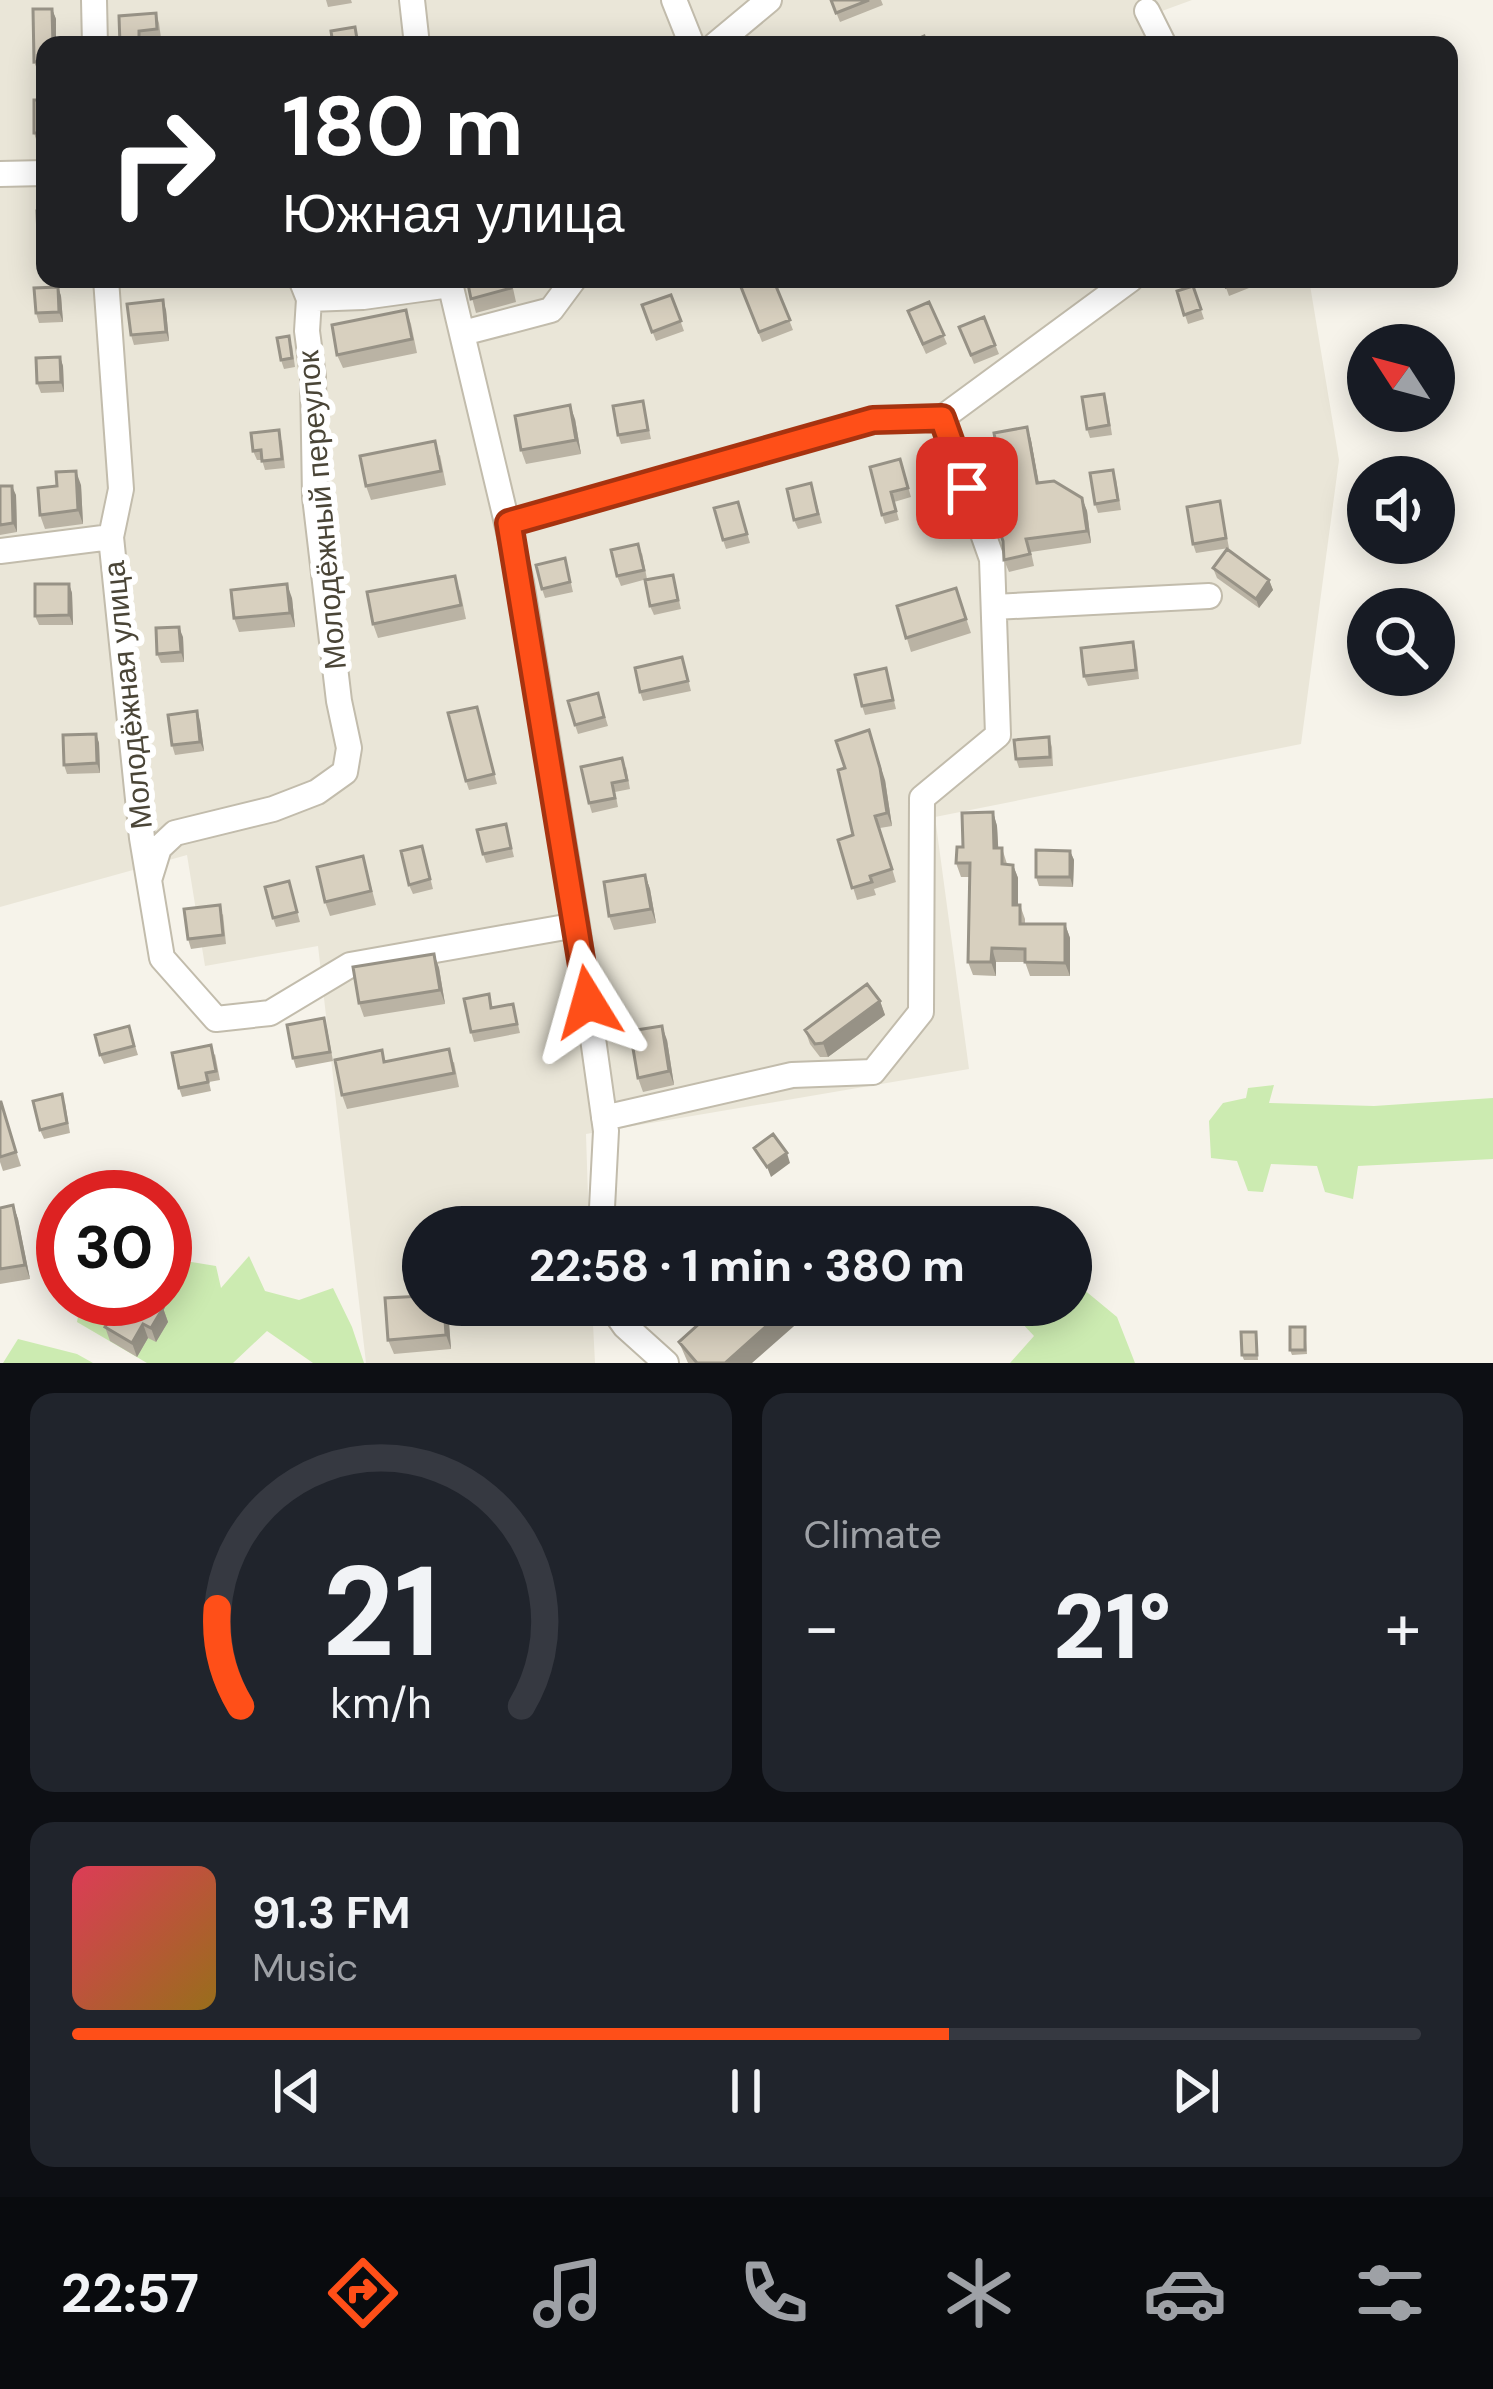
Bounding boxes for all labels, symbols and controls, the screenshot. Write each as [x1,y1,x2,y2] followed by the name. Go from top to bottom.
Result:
[282,72,524,181] text: 180 m
[84,84,240,240] icon: right
[282,178,625,249] text: Южная улица
[1347,324,1455,432] north arrow
[1347,324,1455,696] map controls
[288,348,355,671] street label: Молодёжный переулок
[916,437,1018,539] pin
[934,455,1000,521] icon: arrive
[1347,456,1455,564] button: sound
[94,559,161,831] street label: Молодёжная улица
[1347,588,1455,696] button: search
[525,939,651,1065] position arrow
[36,1170,192,1326] speed limit sign: 30
[529,1236,965,1295] text: 22:58 · 1 min · 380 m
[804,1509,942,1560] text: Climate
[322,1531,439,1694] text: 21
[1053,1569,1171,1686] text: 21°
[804,1585,840,1670] text: −
[1385,1585,1421,1670] text: +
[330,1674,431,1730] text: km/h
[252,1883,411,1942] text: 91.3 FM
[252,1942,358,1993] text: Music
[264,2058,330,2124] icon: previous
[713,2058,779,2124] icon: pause
[1163,2058,1229,2124] icon: next
[321,2251,405,2335] icon: directions
[526,2251,610,2335] icon: music
[732,2251,816,2335] icon: phone
[937,2251,1021,2335] icon: climate
[1143,2251,1227,2335] icon: car
[1348,2251,1432,2335] icon: filters
[61,2258,199,2329] text: 22:57

